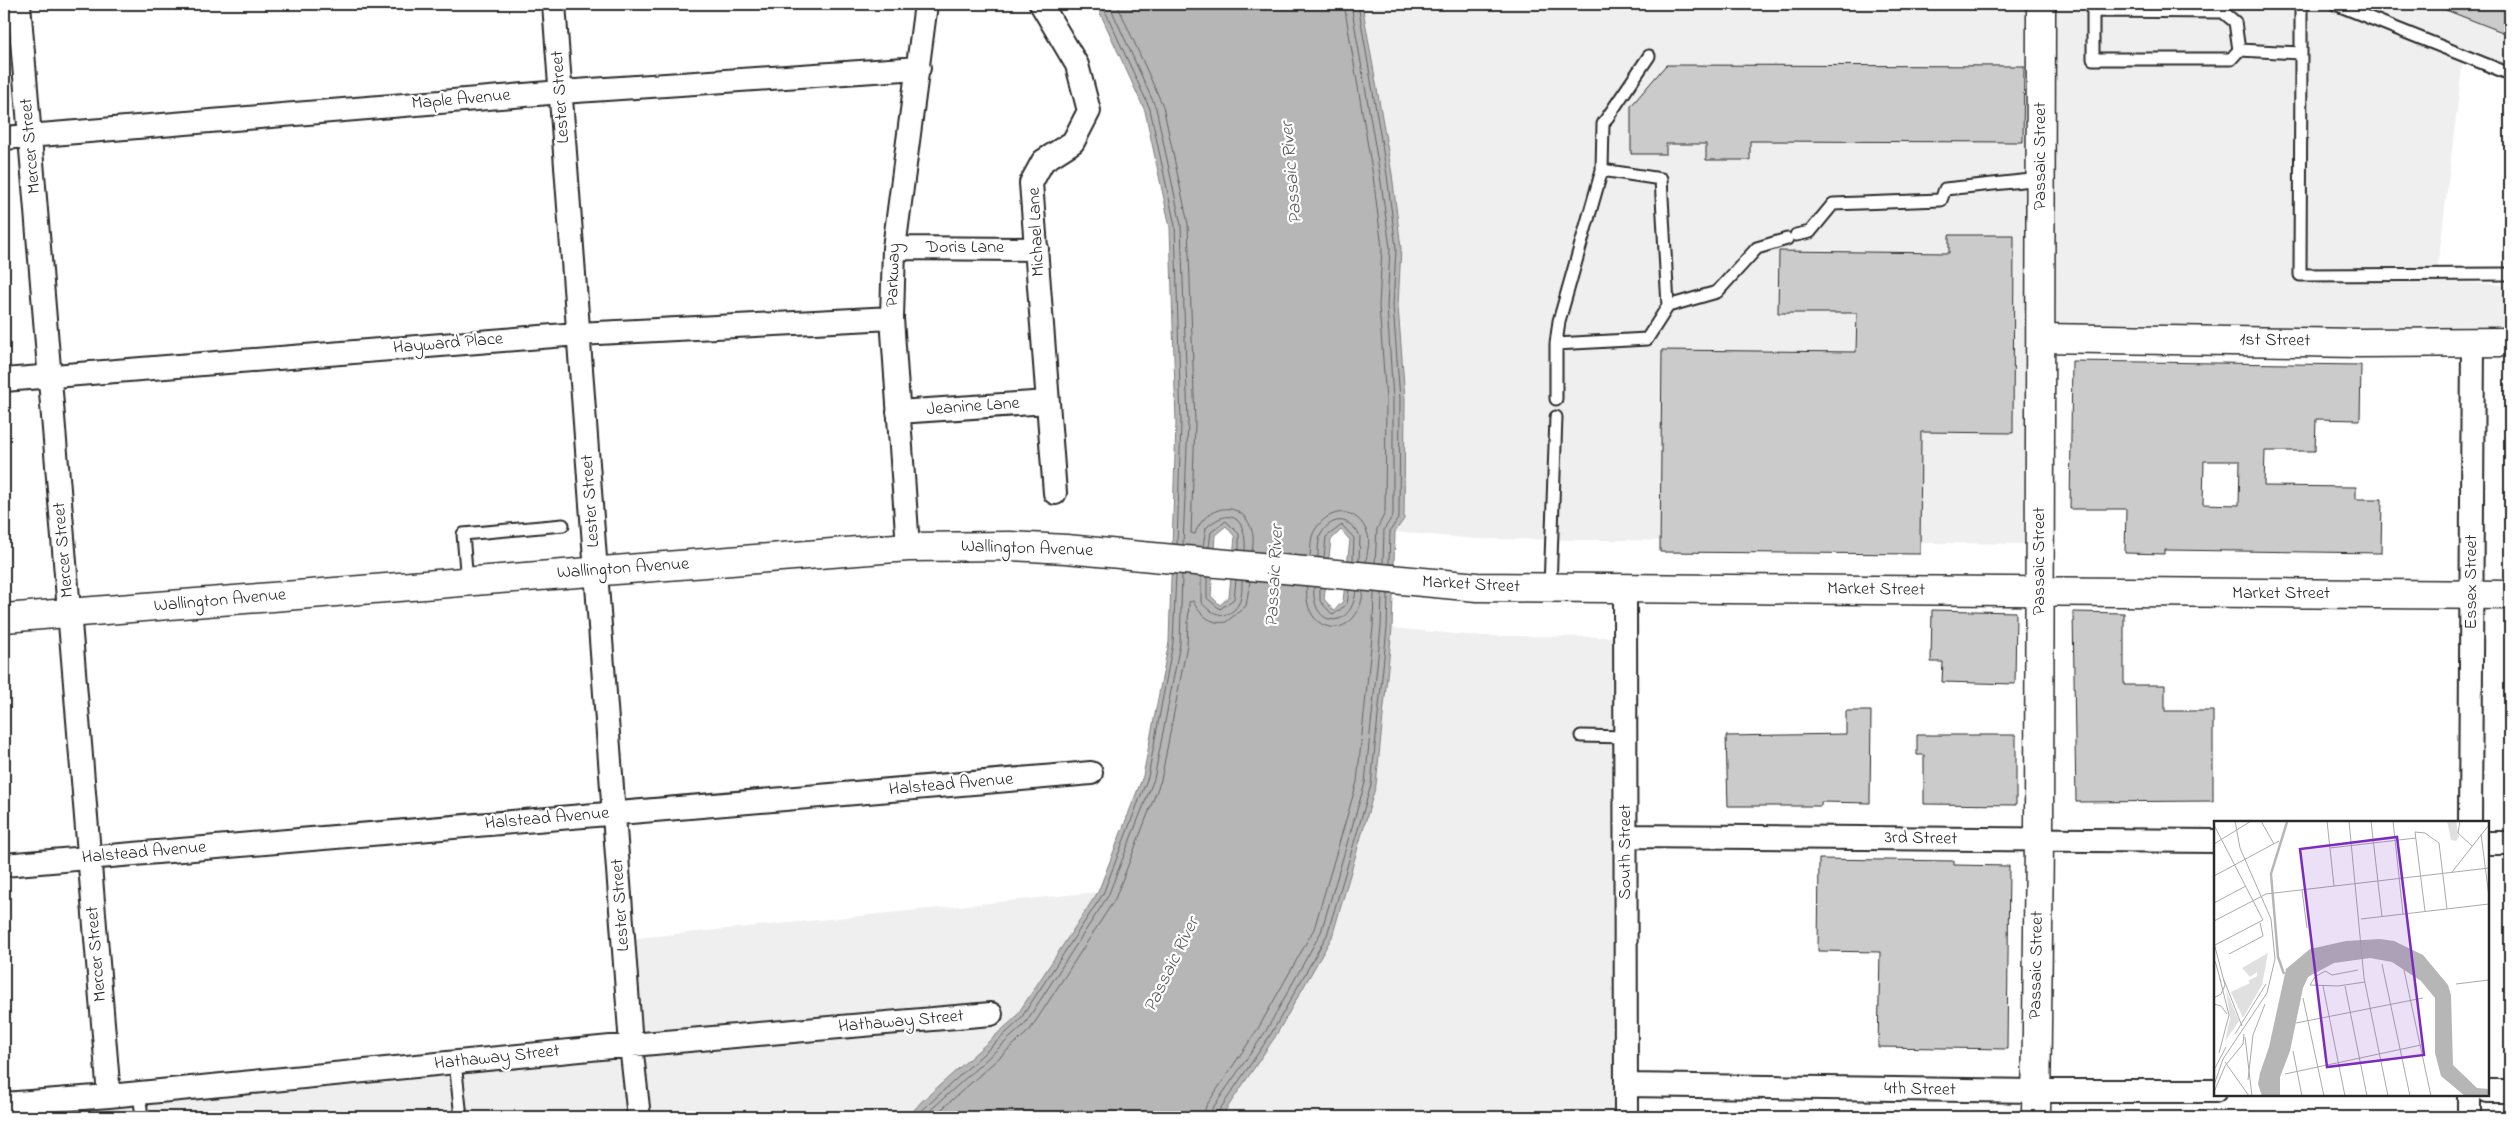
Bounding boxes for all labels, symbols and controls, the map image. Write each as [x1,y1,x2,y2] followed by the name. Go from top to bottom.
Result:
[545,49,577,145] street label: Lester Street
[410,83,513,117] street label: Maple Avenue
[14,97,48,195] street label: Mercer Street
[2028,102,2054,210] street label: Passaic Street
[1274,119,1310,225] water label: Passaic River
[1022,186,1052,277] street label: Michael Lane
[925,235,1005,261] street label: Doris Lane
[880,243,908,307] street label: Parkway
[392,326,505,362] street label: Hayward Place
[2239,327,2311,355] street label: 1st Street
[925,391,1021,423] street label: Jeanine Lane
[575,453,607,549] street label: Lester Street
[47,501,81,599] street label: Mercer Street
[2027,507,2053,615] street label: Passaic Street
[1259,522,1291,628] water label: Passaic River
[960,534,1095,565] street label: Wallington Avenue
[2459,534,2485,630] street label: Essex Street
[556,551,691,588] street label: Wallington Avenue
[1421,569,1521,601] street label: Market Street
[1827,576,1925,604] street label: Market Street
[2232,581,2330,607] street label: Market Street
[153,582,288,621] street label: Wallington Avenue
[888,767,1015,803] street label: Halstead Avenue
[484,801,611,837] street label: Halstead Avenue
[1613,804,1639,900] street label: South Street
[2214,821,2489,1096] inset map
[1884,825,1958,853] street label: 3rd Street
[81,835,208,871] street label: Halstead Avenue
[605,857,637,953] street label: Lester Street
[80,905,114,1003] street label: Mercer Street
[1137,911,1208,1017] water label: Passaic River
[2023,911,2051,1019] street label: Passaic Street
[837,1004,965,1040] street label: Hathaway Street
[433,1038,561,1078] street label: Hathaway Street
[1884,1076,1956,1104] street label: 4th Street

